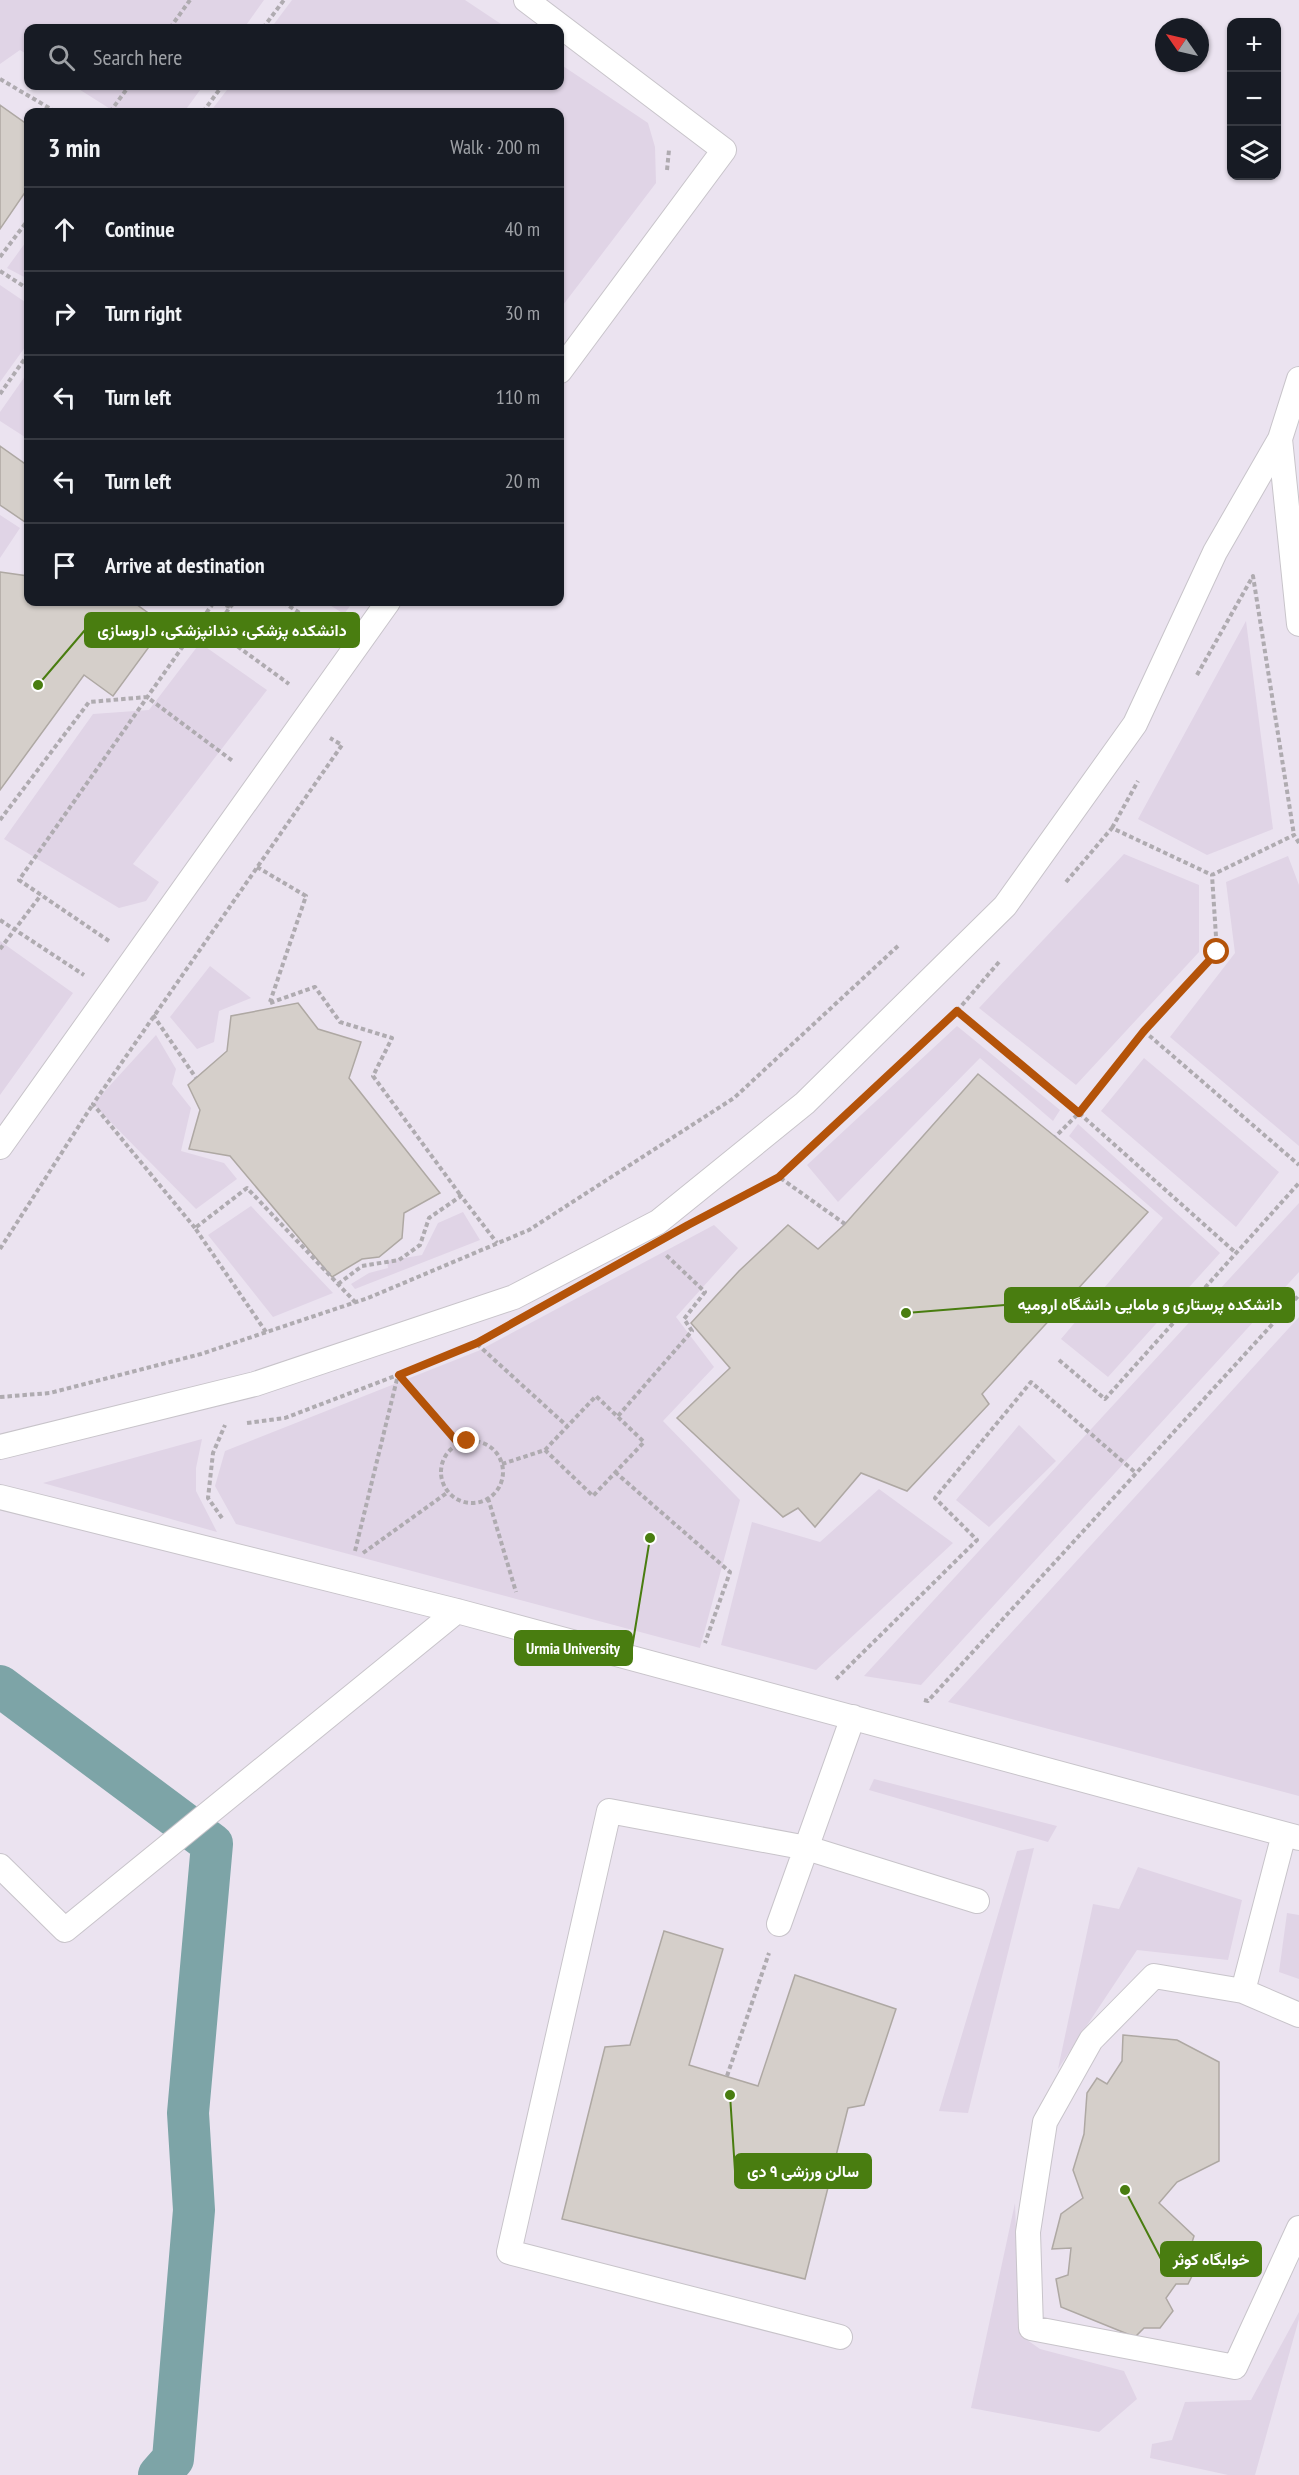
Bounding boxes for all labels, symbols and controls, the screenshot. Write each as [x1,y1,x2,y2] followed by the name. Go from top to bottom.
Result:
[1155,18,1209,72] north arrow
[1227,18,1281,180] map controls
[1227,18,1281,72] button: +
[24,24,564,90] search box
[45,41,78,74] icon: search
[93,43,182,71] text: Search here
[1227,72,1281,126] button: −
[1227,126,1281,180] button: layers
[48,131,101,164] text: 3 min
[450,134,540,160] text: Walk · 200 m
[48,213,81,246] icon: ahead
[105,215,175,243] text: Continue
[505,216,540,242] text: 40 m
[48,297,81,330] icon: right
[105,299,182,327] text: Turn right
[505,300,540,326] text: 30 m
[48,381,81,414] icon: left
[105,383,171,411] text: Turn left
[496,384,540,410] text: 110 m
[48,465,81,498] icon: left
[105,467,171,495] text: Turn left
[505,468,540,494] text: 20 m
[48,549,81,582] icon: arrive
[105,551,265,579] text: Arrive at destination
[85,613,359,647] callout: دانشکده پزشکی، دندانپزشکی، داروسازی
[97,620,347,642] text: دانشکده پزشکی، دندانپزشکی، داروسازی
[1203,938,1229,964] route start
[1005,1288,1294,1322] callout: دانشکده پرستاری و مامایی دانشگاه ارومیه
[1017,1294,1283,1316] text: دانشکده پرستاری و مامایی دانشگاه ارومیه
[453,1427,479,1453] route end
[515,1631,632,1665] callout: Urmia University
[526,1638,620,1658] text: Urmia University
[735,2154,871,2188] callout: سالن ورزشی ۹ دی
[747,2161,859,2182] text: سالن ورزشی ۹ دی
[1161,2242,1261,2276] callout: خوابگاه کوثر
[1172,2249,1249,2270] text: خوابگاه کوثر

